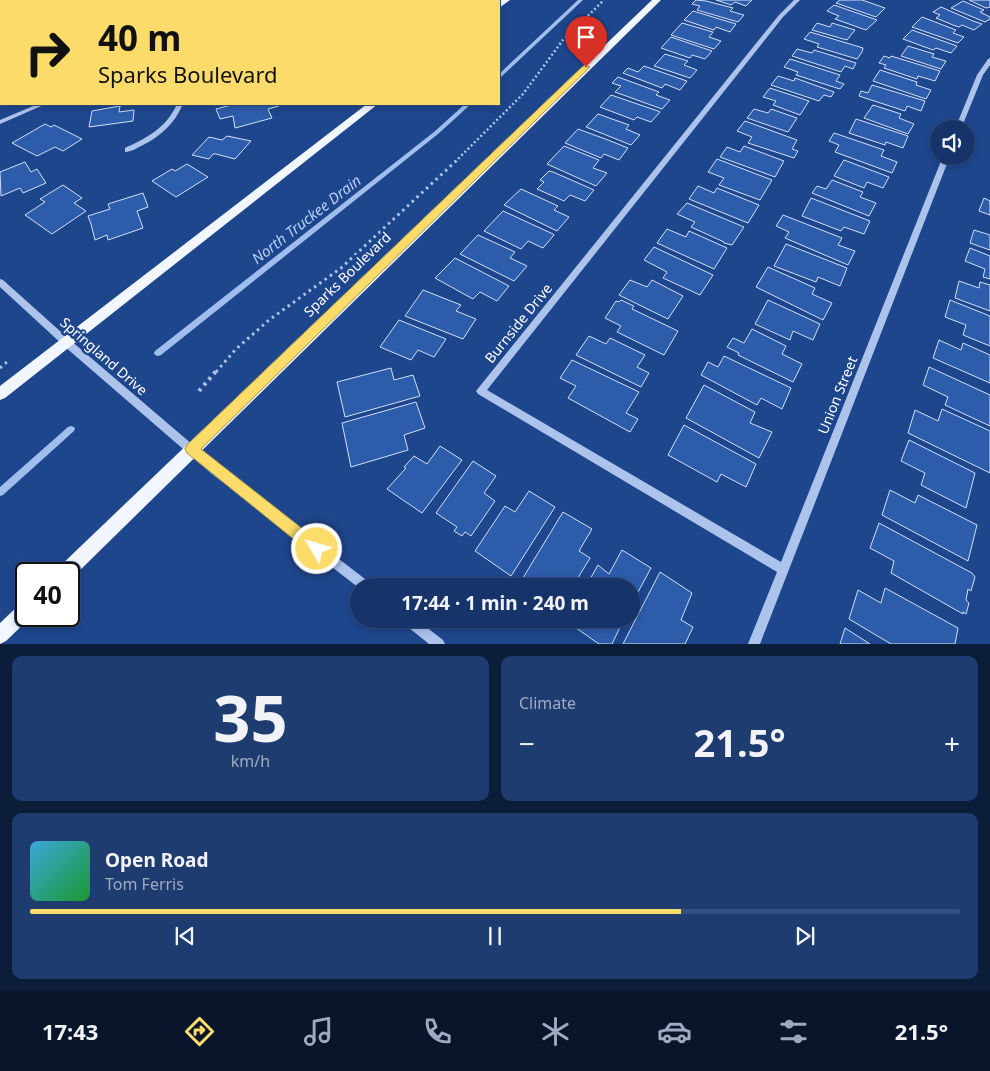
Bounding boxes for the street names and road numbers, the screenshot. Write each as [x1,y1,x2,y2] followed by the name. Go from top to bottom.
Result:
[299,227,395,321] street label: Sparks Boulevard
[480,279,556,367] street label: Burnside Drive
[56,313,152,399] street label: Springland Drive
[813,353,861,437] street label: Union Street

